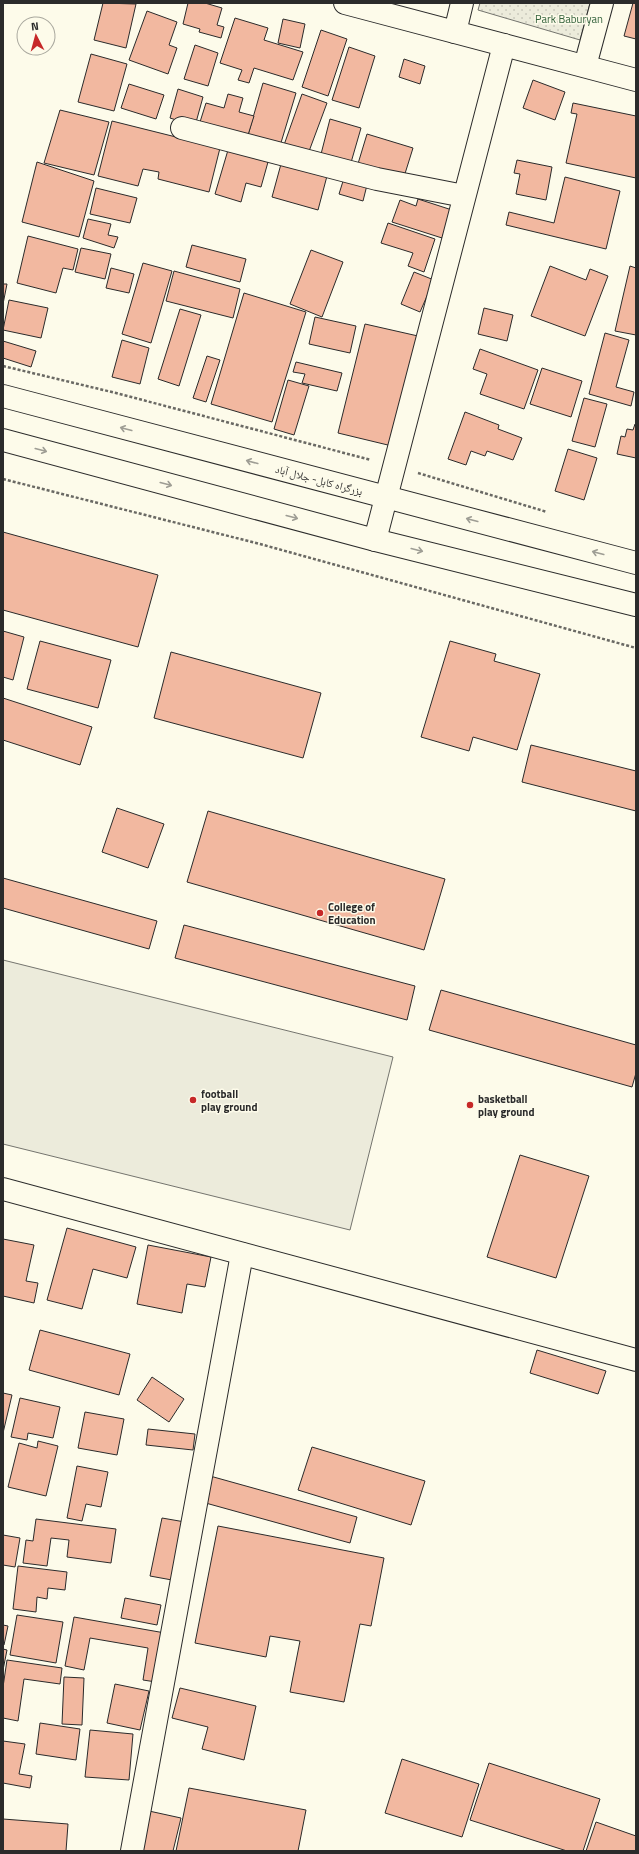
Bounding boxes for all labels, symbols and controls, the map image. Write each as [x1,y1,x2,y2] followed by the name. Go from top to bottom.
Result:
[535,11,603,27] park label: Park Baburyan
[16,16,56,56] north arrow
[30,18,40,34] text: N
[120,425,133,432] one-way arrow
[34,447,47,454] one-way arrow
[246,458,259,465] one-way arrow
[273,461,365,499] street label: بزرگراه کابل- جلال آباد
[159,480,172,488] one-way arrow
[285,514,298,522] one-way arrow
[466,516,479,524] one-way arrow
[411,547,424,555] one-way arrow
[592,549,605,556] one-way arrow
[328,899,375,928] place label: College of Education
[315,908,325,918] marker: College of Education
[201,1086,257,1115] place label: football play ground
[478,1091,534,1120] place label: basketball play ground
[188,1095,198,1105] marker: football play ground
[465,1100,475,1110] marker: basketball play ground

